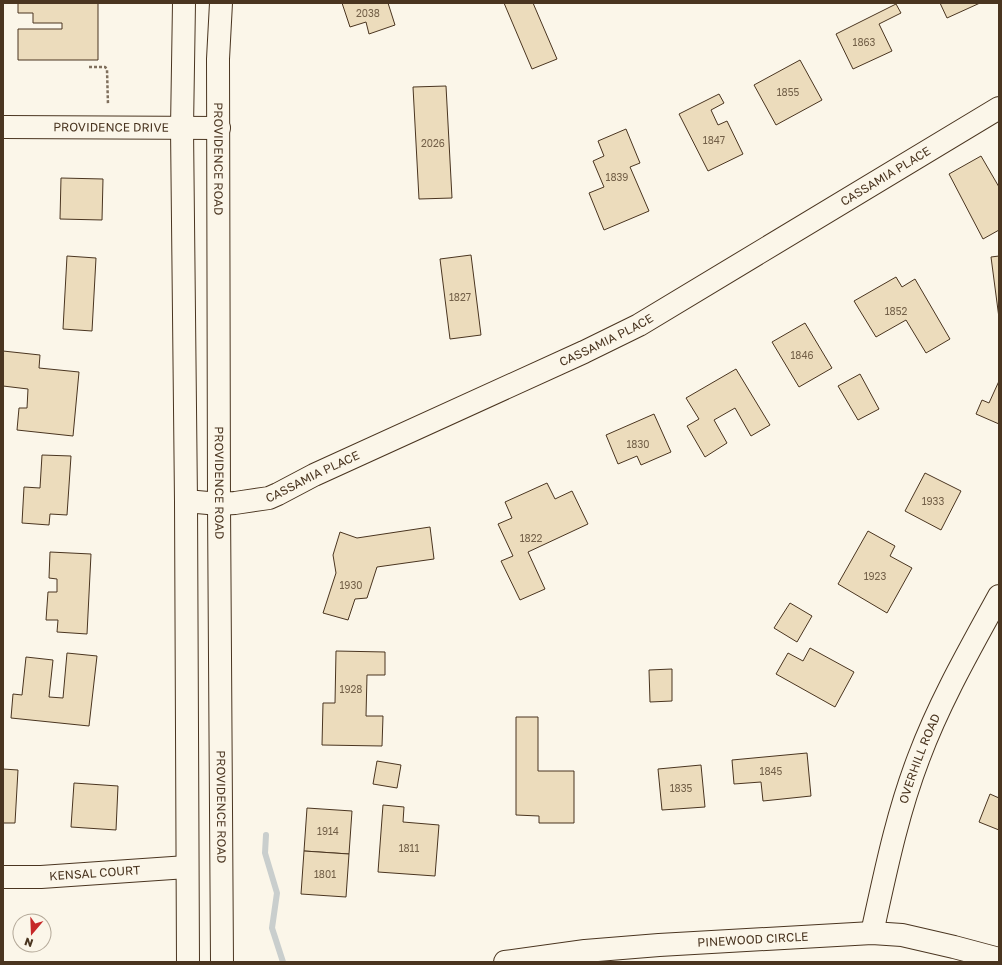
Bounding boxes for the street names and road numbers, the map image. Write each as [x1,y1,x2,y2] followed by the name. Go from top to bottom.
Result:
[211,102,226,216] street label: PROVIDENCE ROAD
[53,119,169,135] street label: PROVIDENCE DRIVE
[837,143,933,209] street label: CASSAMIA PLACE
[557,310,656,369] street label: CASSAMIA PLACE
[212,426,227,540] street label: PROVIDENCE ROAD
[263,447,362,506] street label: CASSAMIA PLACE
[896,711,943,805] street label: OVERHILL ROAD
[214,750,229,864] street label: PROVIDENCE ROAD
[49,862,142,883] street label: KENSAL COURT
[697,929,809,950] street label: PINEWOOD CIRCLE

